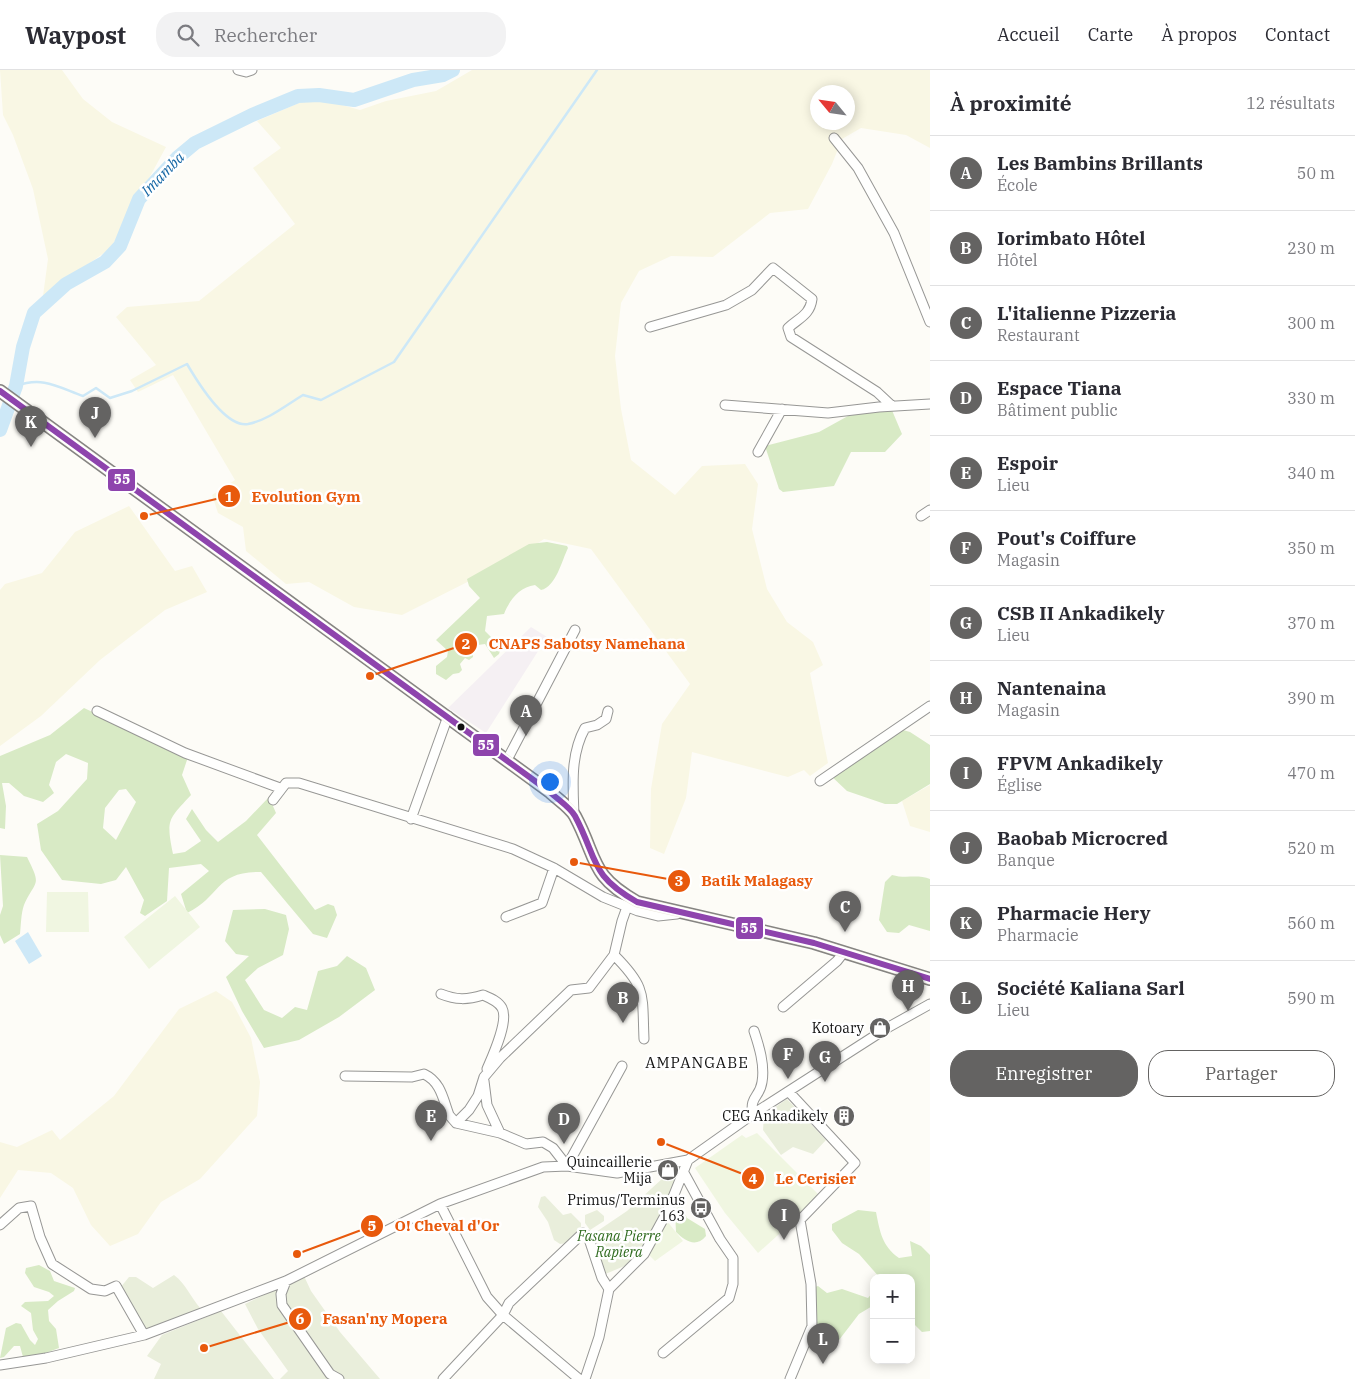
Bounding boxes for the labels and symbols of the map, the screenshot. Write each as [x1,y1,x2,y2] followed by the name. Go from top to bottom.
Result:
[810,85,855,130] north arrow
[136,147,189,200] water label: Imamba
[79,397,111,438] pin: J
[15,406,47,447] pin: K
[107,468,136,492] line badge: 55
[114,470,130,488] text: 55
[216,481,370,511] callout: Evolution Gym
[224,487,234,506] text: 1
[252,487,361,506] text: Evolution Gym
[453,629,695,659] callout: CNAPS Sabotsy Namehana
[461,634,471,653] text: 2
[489,634,686,653] text: CNAPS Sabotsy Namehana
[510,695,542,736] pin: A
[456,722,466,732] unlabelled marker
[472,733,500,757] line badge: 55
[478,736,494,754] text: 55
[537,769,563,795] your location
[667,866,823,896] callout: Batik Malagasy
[674,871,684,890] text: 3
[701,871,813,890] text: Batik Malagasy
[829,891,861,932] pin: C
[735,916,764,940] line badge: 55
[741,919,757,937] text: 55
[892,970,924,1011] pin: H
[607,982,639,1023] pin: B
[868,1016,892,1040] shop icon: Kotoary
[812,1019,865,1037] place label: Kotoary
[772,1038,804,1079] pin: F
[809,1041,841,1082] pin: G
[645,1053,749,1072] district label: AMPANGABE
[415,1100,447,1141] pin: E
[548,1103,580,1144] pin: D
[832,1104,856,1128] building icon: CEG Ankadikely
[722,1107,829,1125] place label: CEG Ankadikely
[567,1153,652,1187] place label: Quincaillerie Mija
[656,1158,680,1182] shop icon: Quincaillerie Mija
[740,1163,866,1193] callout: Le Cerisier
[748,1169,758,1188] text: 4
[776,1169,857,1188] text: Le Cerisier
[567,1191,685,1225] place label: Primus/Terminus 163
[689,1196,713,1220] bus stop icon: Primus/Terminus 163
[768,1199,800,1240] pin: I
[359,1211,509,1241] callout: O! Cheval d'Or
[367,1216,377,1235] text: 5
[395,1216,500,1235] text: O! Cheval d'Or
[576,1227,662,1261] park label: Fasana Pierre Rapiera
[288,1304,458,1334] callout: Fasan'ny Mopera
[295,1309,305,1328] text: 6
[322,1309,448,1328] text: Fasan'ny Mopera
[807,1323,839,1364] pin: L

